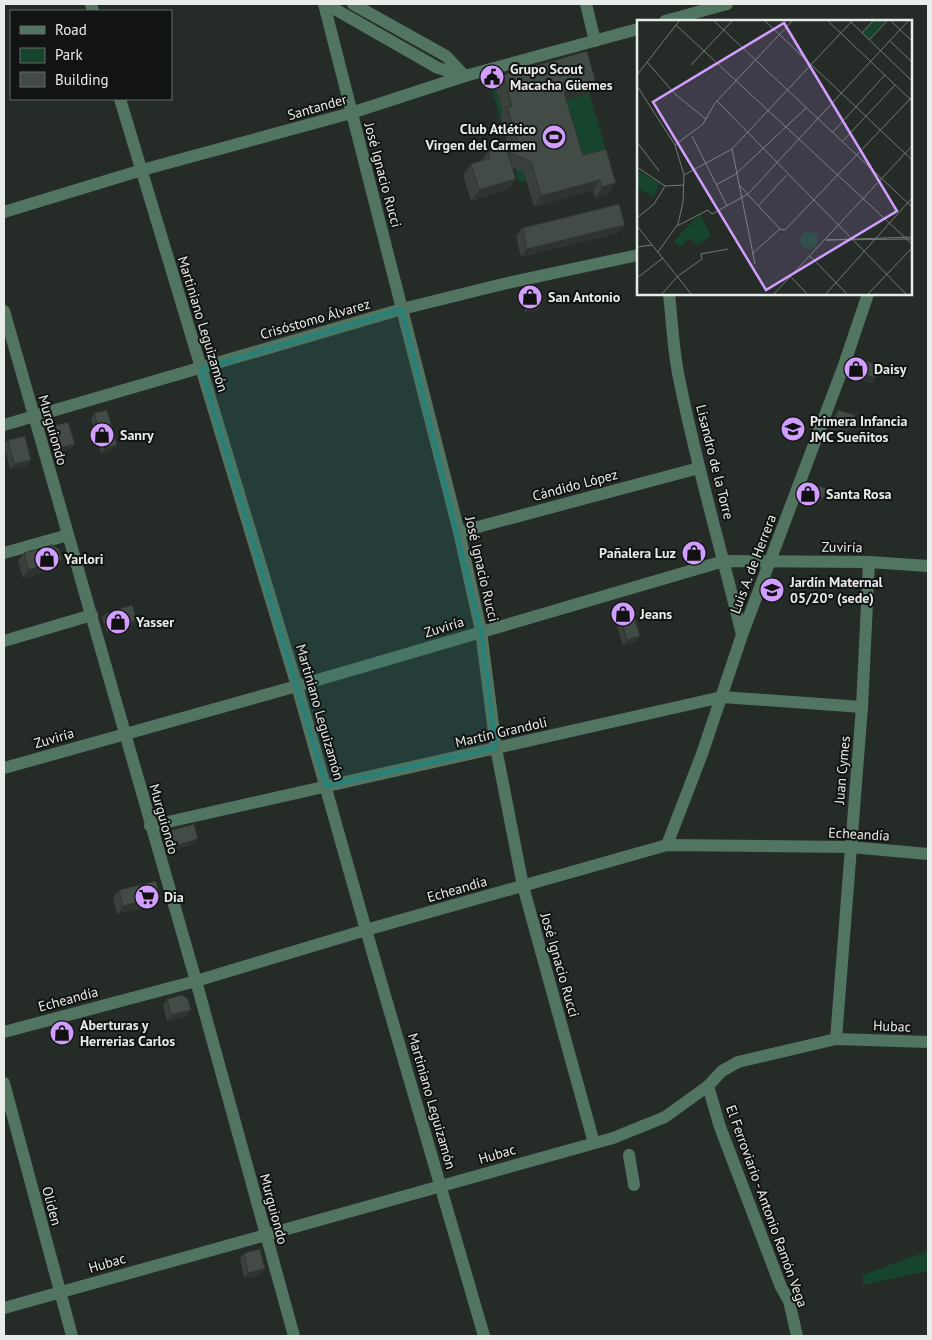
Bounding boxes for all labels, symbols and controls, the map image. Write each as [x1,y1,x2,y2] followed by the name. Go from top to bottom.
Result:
[10,10,172,100] legend
[55,20,87,39] text: Road
[637,20,912,295] inset map
[55,45,83,64] text: Park
[510,60,613,94] place label: Grupo Scout Macacha Güemes
[479,64,505,90] public building icon: Grupo Scout Macacha Güemes
[55,70,109,89] text: Building
[285,90,349,124] street label: Santander
[360,120,406,229] street label: José Ignacio Rucci
[424,120,536,154] place label: Club Atlético Virgen del Carmen
[541,124,567,150] sports icon: Club Atlético Virgen del Carmen
[174,254,232,394] street label: Martiniano Leguizamón
[517,284,543,310] shop icon: San Antonio
[548,288,621,306] place label: San Antonio
[258,295,372,343] street label: Crisóstomo Álvarez
[843,356,869,382] shop icon: Daisy
[874,360,907,378] place label: Daisy
[34,393,72,467] street label: Murguiondo
[692,403,738,521] street label: Lisandro de la Torre
[809,412,908,446] place label: Primera Infancia JMC Sueñitos
[780,416,806,442] school or university icon: Primera Infancia JMC Sueñitos
[89,422,115,448] shop icon: Sanry
[120,426,154,444] place label: Sanry
[530,465,620,505] street label: Cándido López
[795,481,821,507] shop icon: Santa Rosa
[826,485,892,503] place label: Santa Rosa
[726,512,780,616] street label: Luis A. de Herrera
[461,514,503,623] street label: José Ignacio Rucci
[821,538,863,556] street label: Zuviría
[681,540,707,566] shop icon: Pañalera Luz
[599,544,676,562] place label: Pañalera Luz
[34,546,60,572] shop icon: Yarlori
[63,550,104,568] place label: Yarlori
[789,573,884,607] place label: Jardín Maternal 05/20° (sede)
[759,577,785,603] school or university icon: Jardín Maternal 05/20° (sede)
[610,601,636,627] shop icon: Jeans
[639,605,672,623] place label: Jeans
[105,609,131,635] shop icon: Yasser
[422,612,466,642] street label: Zuviría
[135,613,174,631] place label: Yasser
[292,642,348,782] street label: Martiniano Leguizamón
[453,713,549,751] street label: Martín Grandoli
[32,724,76,752] street label: Zuviría
[830,735,854,806] street label: Juan Cymes
[145,782,183,856] street label: Murguiondo
[828,823,890,845] street label: Echeandía
[425,872,489,906] street label: Echeandía
[134,884,160,910] supermarket icon: Dia
[164,888,184,906] place label: Dia
[536,910,583,1019] street label: José Ignacio Rucci
[36,982,100,1016] street label: Echeandía
[80,1016,175,1050] place label: Aberturas y Herrerias Carlos
[873,1016,911,1036] street label: Hubac
[49,1020,75,1046] shop icon: Aberturas y Herrerias Carlos
[404,1031,460,1171] street label: Martiniano Leguizamón
[722,1102,812,1310] street label: El Ferroviario - Antonio Ramón Vega
[476,1140,518,1168] street label: Hubac
[256,1172,292,1246] street label: Murguiondo
[38,1184,66,1228] street label: Oliden
[86,1249,128,1277] street label: Hubac

